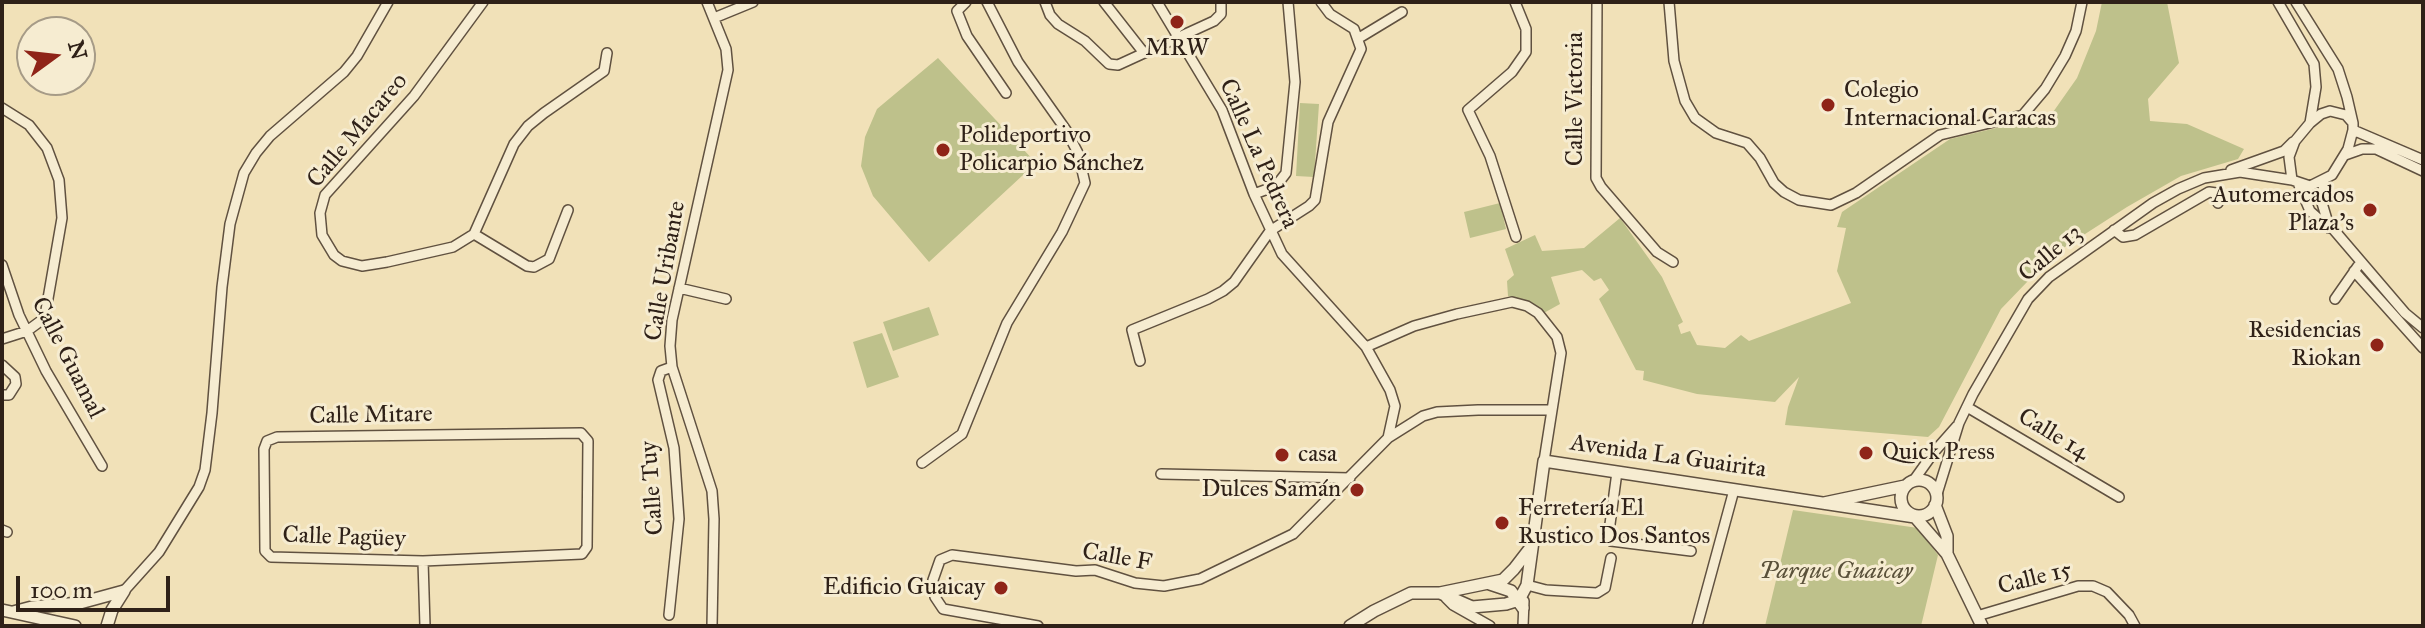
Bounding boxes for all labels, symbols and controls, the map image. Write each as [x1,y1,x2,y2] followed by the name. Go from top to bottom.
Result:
[1168,13,1186,31] marker: MRW
[16,16,96,96] north arrow
[1562,32,1590,166] street label: Calle Victoria
[1145,35,1209,63] place label: MRW
[62,38,93,63] text: N
[302,68,414,194] street label: Calle Macareo
[1212,75,1304,233] street label: Calle La Pedrera
[1844,77,2056,133] place label: Colegio Internacional Caracas
[1819,96,1837,114] marker: Colegio Internacional Caracas
[959,122,1144,178] place label: Polideportivo Policarpio Sánchez
[934,141,952,159] marker: Polideportivo Policarpio Sánchez
[2212,182,2354,238] place label: Automercados Plaza's
[640,199,692,343] street label: Calle Uribante
[2361,201,2379,219] marker: Automercados Plaza's
[2014,219,2088,289] street label: Calle 13
[24,293,110,423] street label: Calle Guamal
[2248,317,2361,373] place label: Residencias Riokan
[2368,336,2386,354] marker: Residencias Riokan
[309,401,433,431] street label: Calle Mitare
[2012,403,2094,467] street label: Calle 14
[1568,429,1768,485] street label: Avenida La Guairita
[1882,439,1995,467] place label: Quick Press
[635,440,671,536] street label: Calle Tuy
[1298,441,1337,469] place label: casa
[1857,444,1875,462] marker: Quick Press
[1273,446,1291,464] marker: casa
[1202,476,1341,504] place label: Dulces Samán
[1348,481,1366,499] marker: Dulces Samán
[1518,495,1710,551] place label: Ferretería El Rustico Dos Santos
[1493,514,1511,532] marker: Ferretería El Rustico Dos Santos
[282,521,406,555] street label: Calle Pagüey
[1080,538,1154,578] street label: Calle F
[1995,556,2075,602] street label: Calle 15
[1759,558,1913,586] park label: Parque Guaicay
[20,560,174,610] scale bar
[823,574,985,602] place label: Edificio Guaicay
[30,575,93,605] text: 100 m
[992,579,1010,597] marker: Edificio Guaicay

